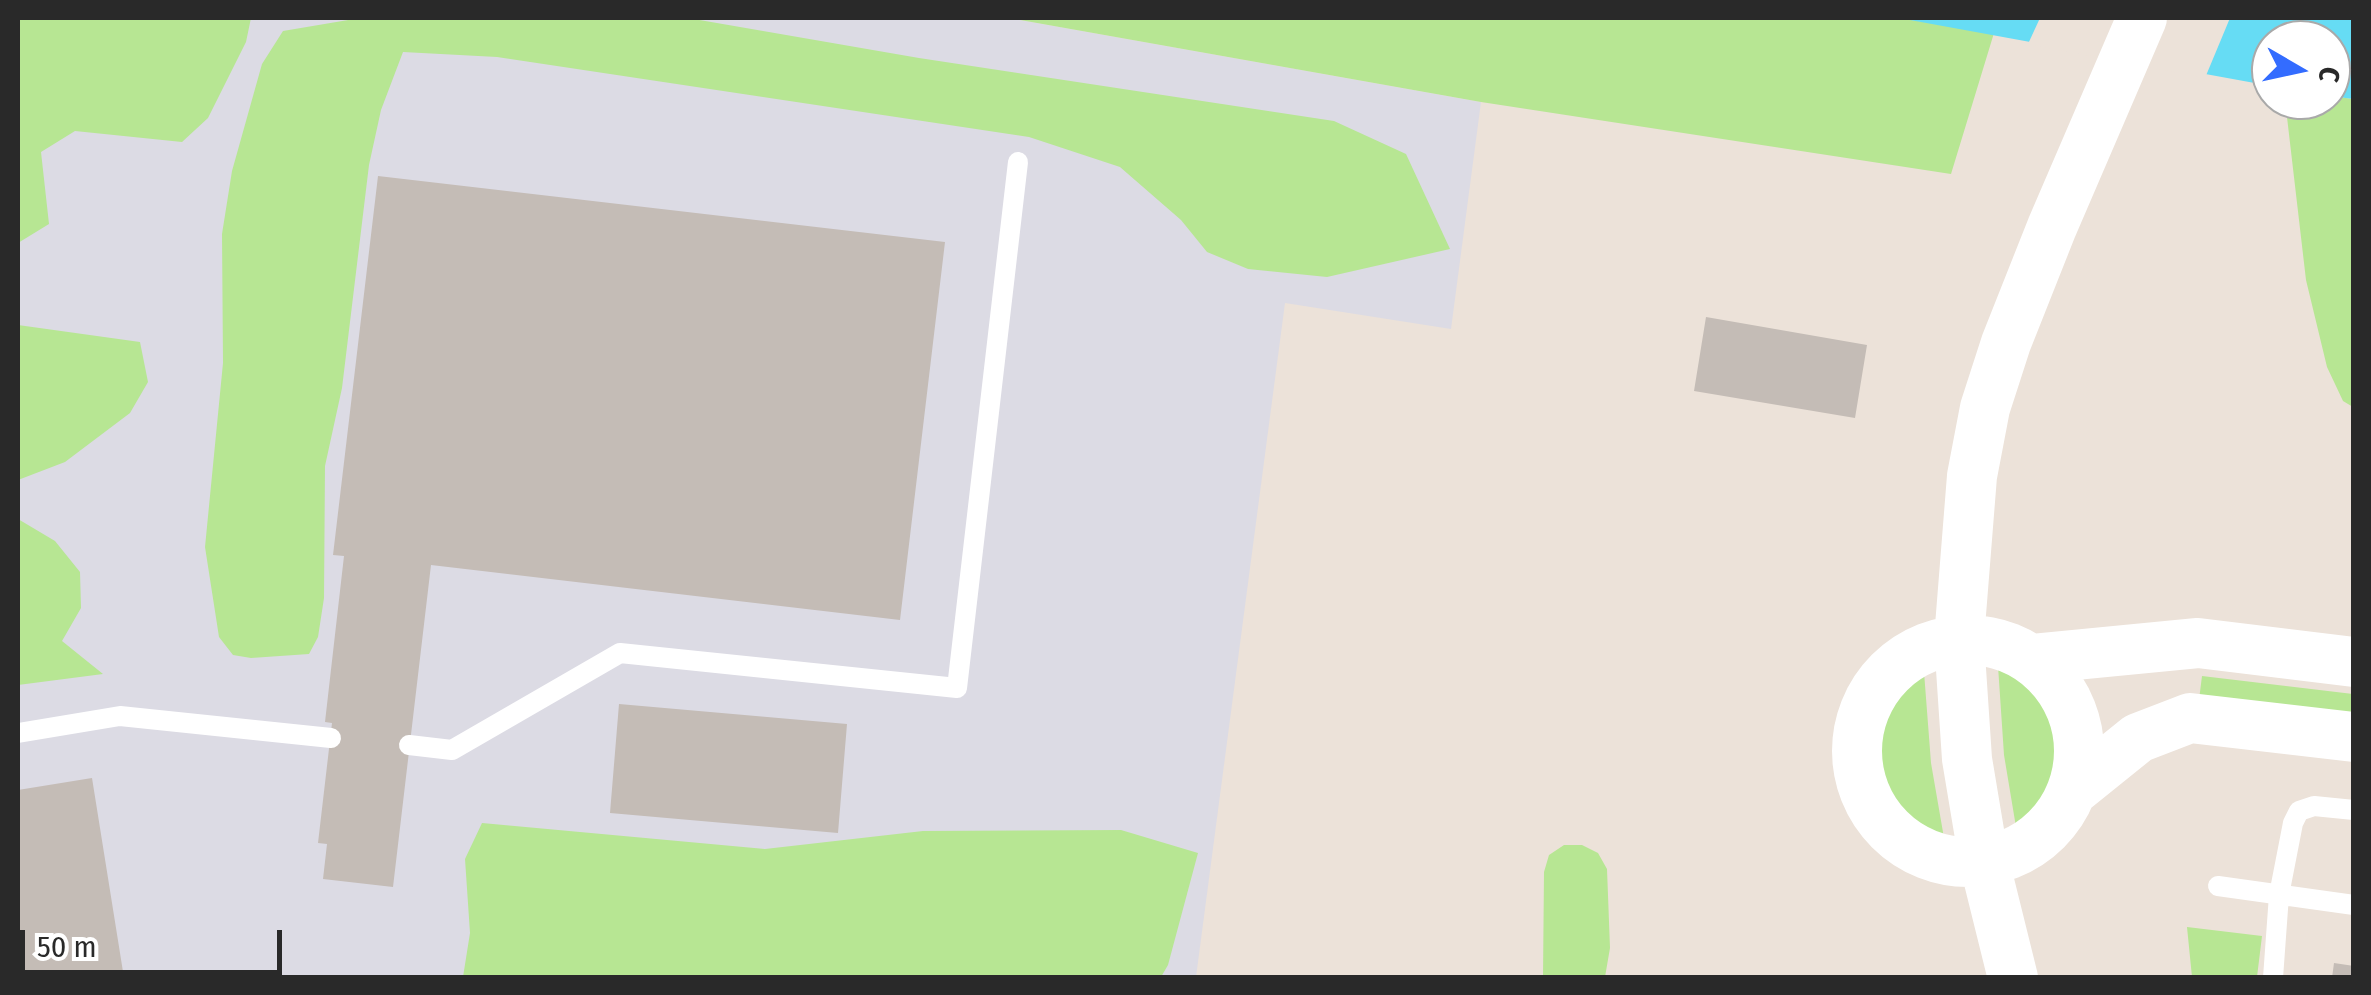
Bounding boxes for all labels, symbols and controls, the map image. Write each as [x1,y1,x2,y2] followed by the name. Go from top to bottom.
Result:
[2251,20,2351,120] north arrow
[2312,65,2347,84] text: С
[25,910,288,972] scale bar
[37,929,97,965] text: 50 m

